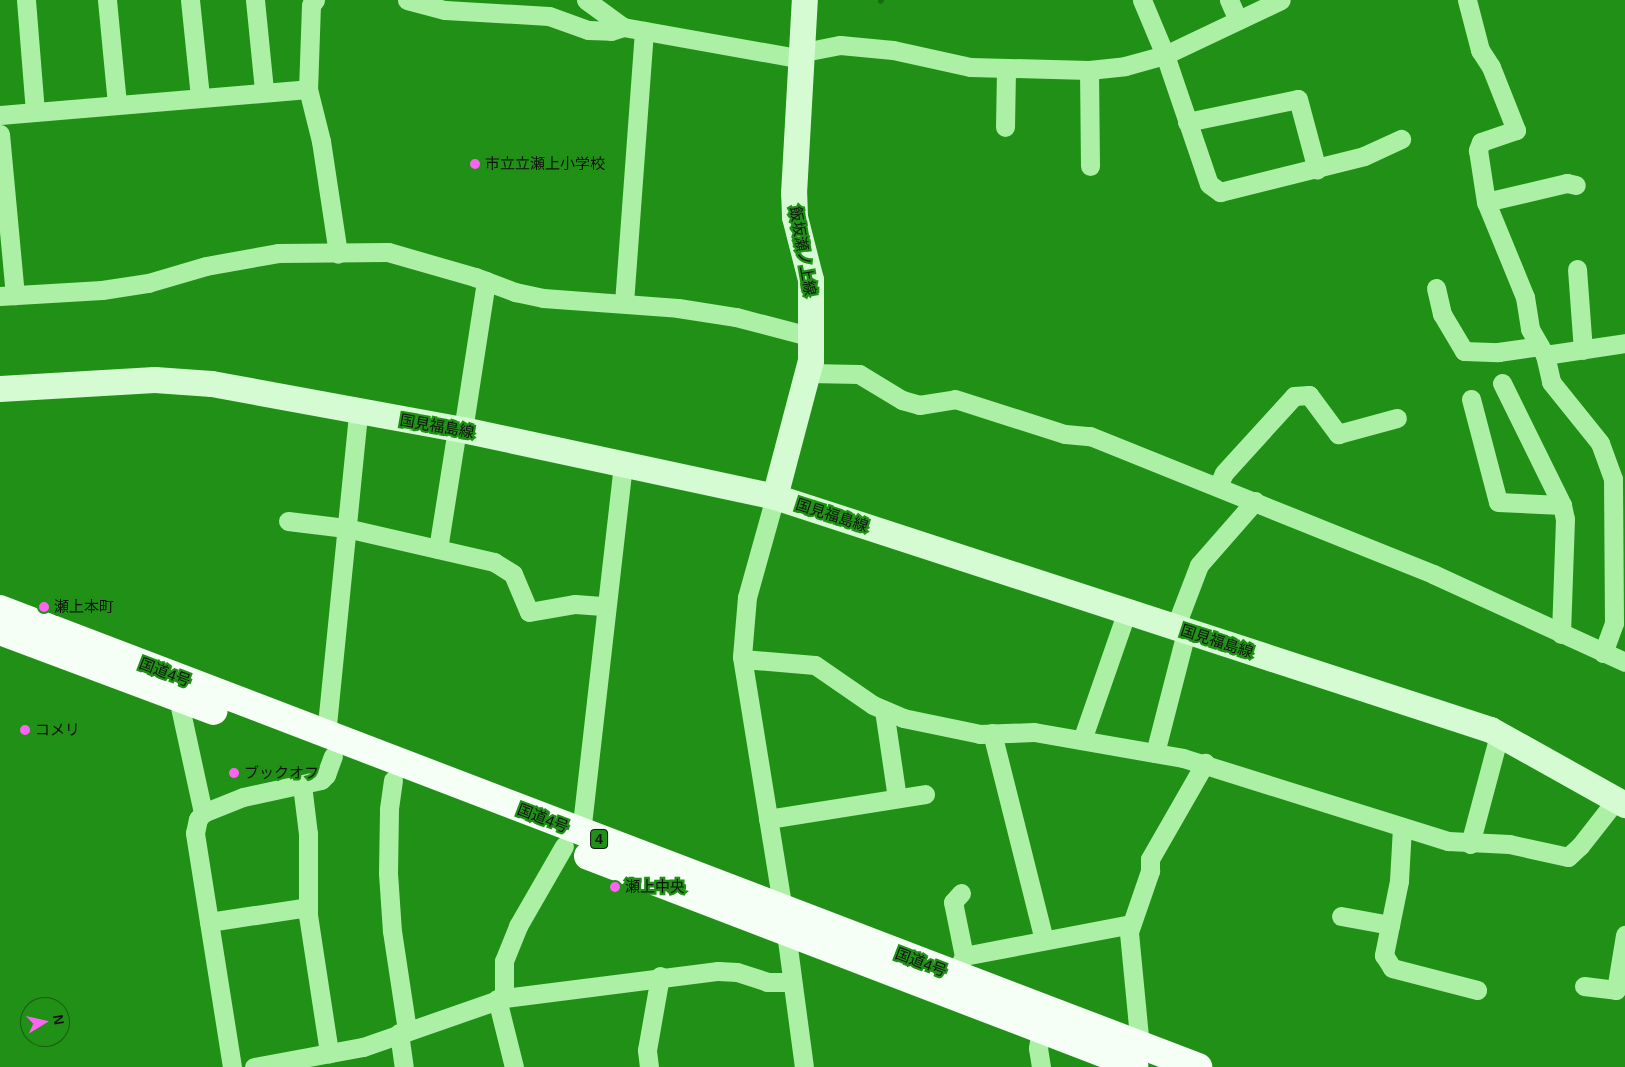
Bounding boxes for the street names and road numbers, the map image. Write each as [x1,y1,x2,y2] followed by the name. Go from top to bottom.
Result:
[786,205,820,297] street label: 飯坂瀬ノ上線
[399,411,475,441] street label: 国見福島線
[794,495,870,535] street label: 国見福島線
[1179,621,1255,661] street label: 国見福島線
[137,654,193,690] street label: 国道4号
[515,800,571,836] street label: 国道4号
[589,828,609,851] road number: 4
[893,944,949,980] street label: 国道4号

